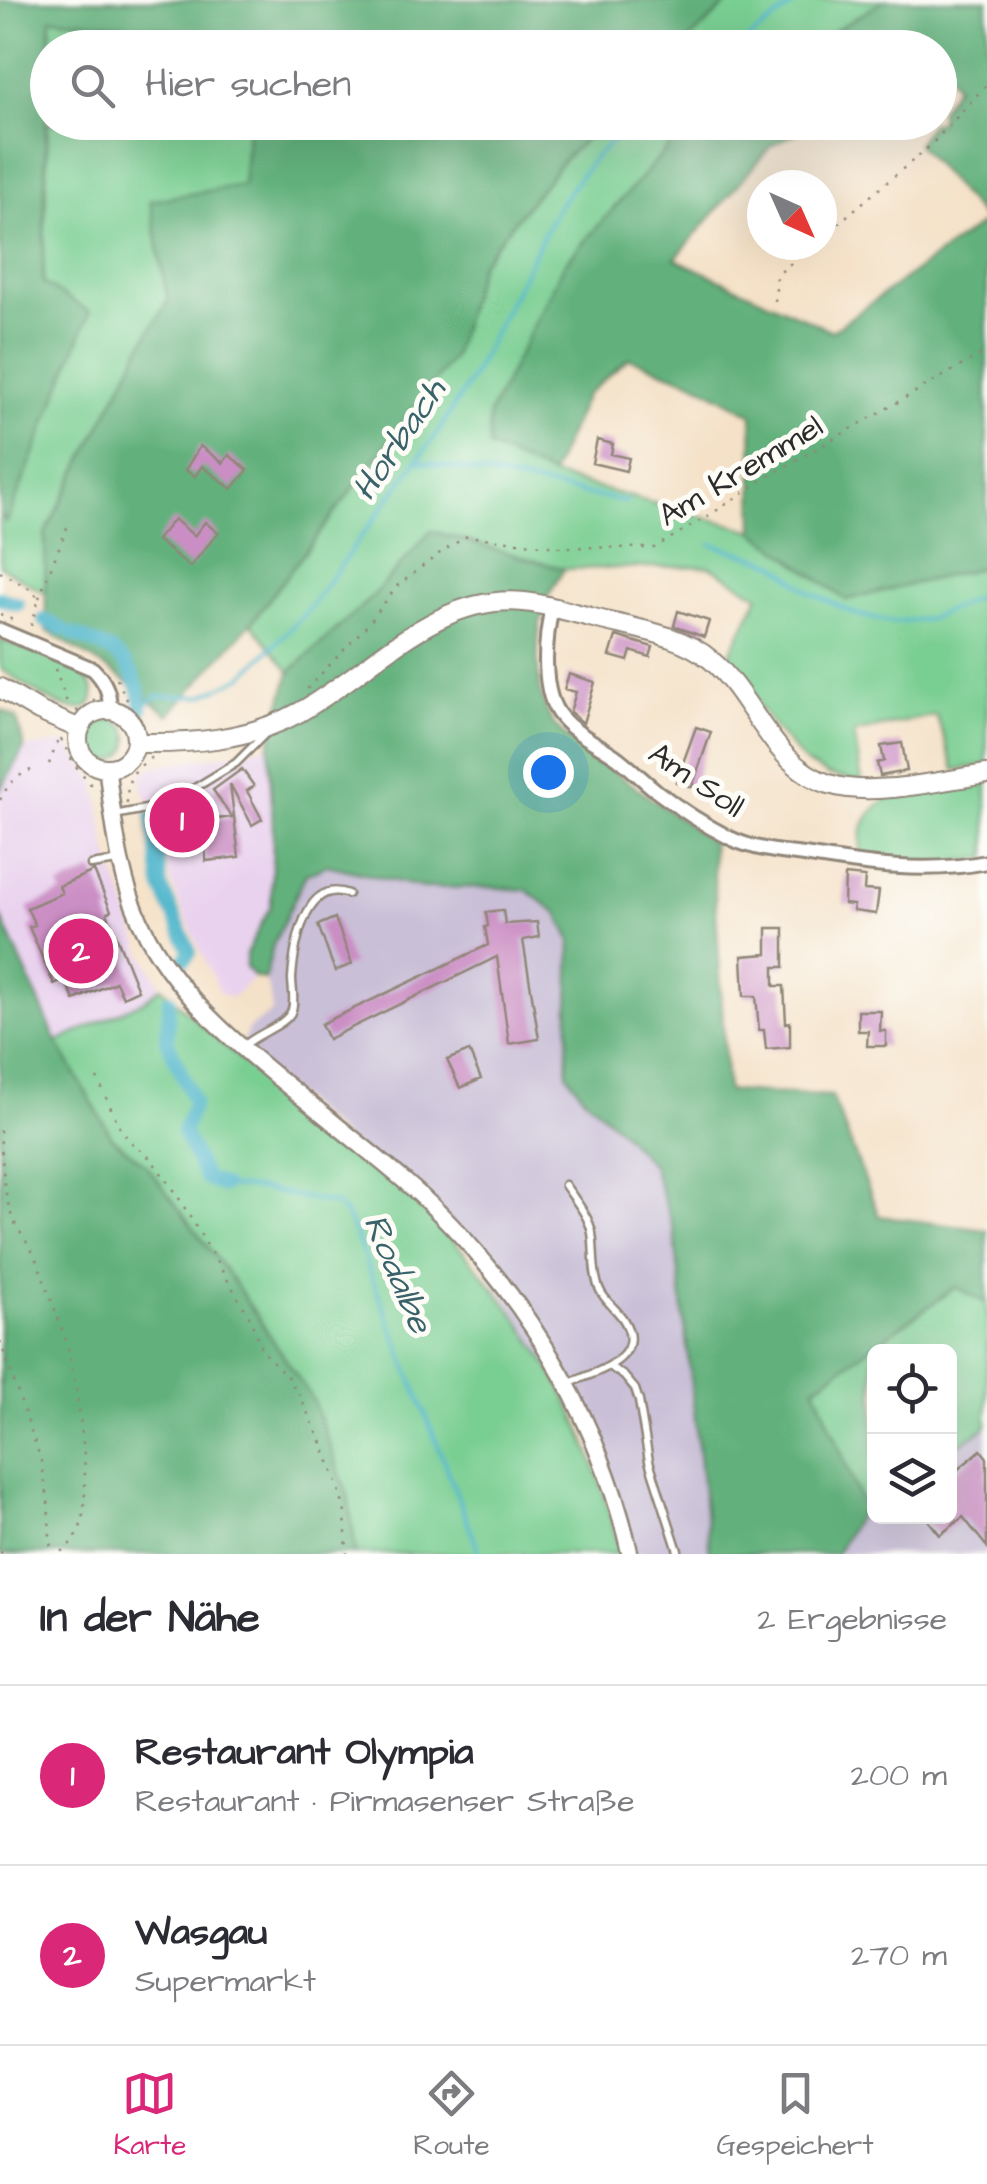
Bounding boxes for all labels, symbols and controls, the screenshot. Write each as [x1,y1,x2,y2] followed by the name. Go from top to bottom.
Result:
[30,30,957,140] search box
[65,58,120,113] icon: search
[145,59,351,111] text: Hier suchen
[747,170,837,260] north arrow
[341,368,459,510] water label: Horbach
[650,404,832,538] street label: Am Kremmel
[639,732,753,829] street label: Am Soll
[523,747,574,798] your location
[150,782,214,858] pin: 1
[48,914,114,988] pin: 2
[351,1207,445,1342] water label: Rodalbe
[867,1344,957,1524] map controls
[867,1344,957,1434] button: locate
[867,1434,957,1524] button: layers
[40,1590,260,1648] text: In der Nähe
[757,1597,947,1642] text: 2 Ergebnisse
[135,1727,474,1779] text: Restaurant Olympia
[70,1753,75,1798] text: 1
[851,1753,947,1798] text: 200 m
[135,1779,634,1824] text: Restaurant · Pirmasenser Straße
[135,1907,267,1959] text: Wasgau
[63,1933,82,1978] text: 2
[851,1933,947,1978] text: 270 m
[135,1959,316,2004] text: Supermarkt
[113,2066,187,2165] tab: Karte
[413,2066,490,2165] tab: Route
[717,2066,874,2165] tab: Gespeichert

